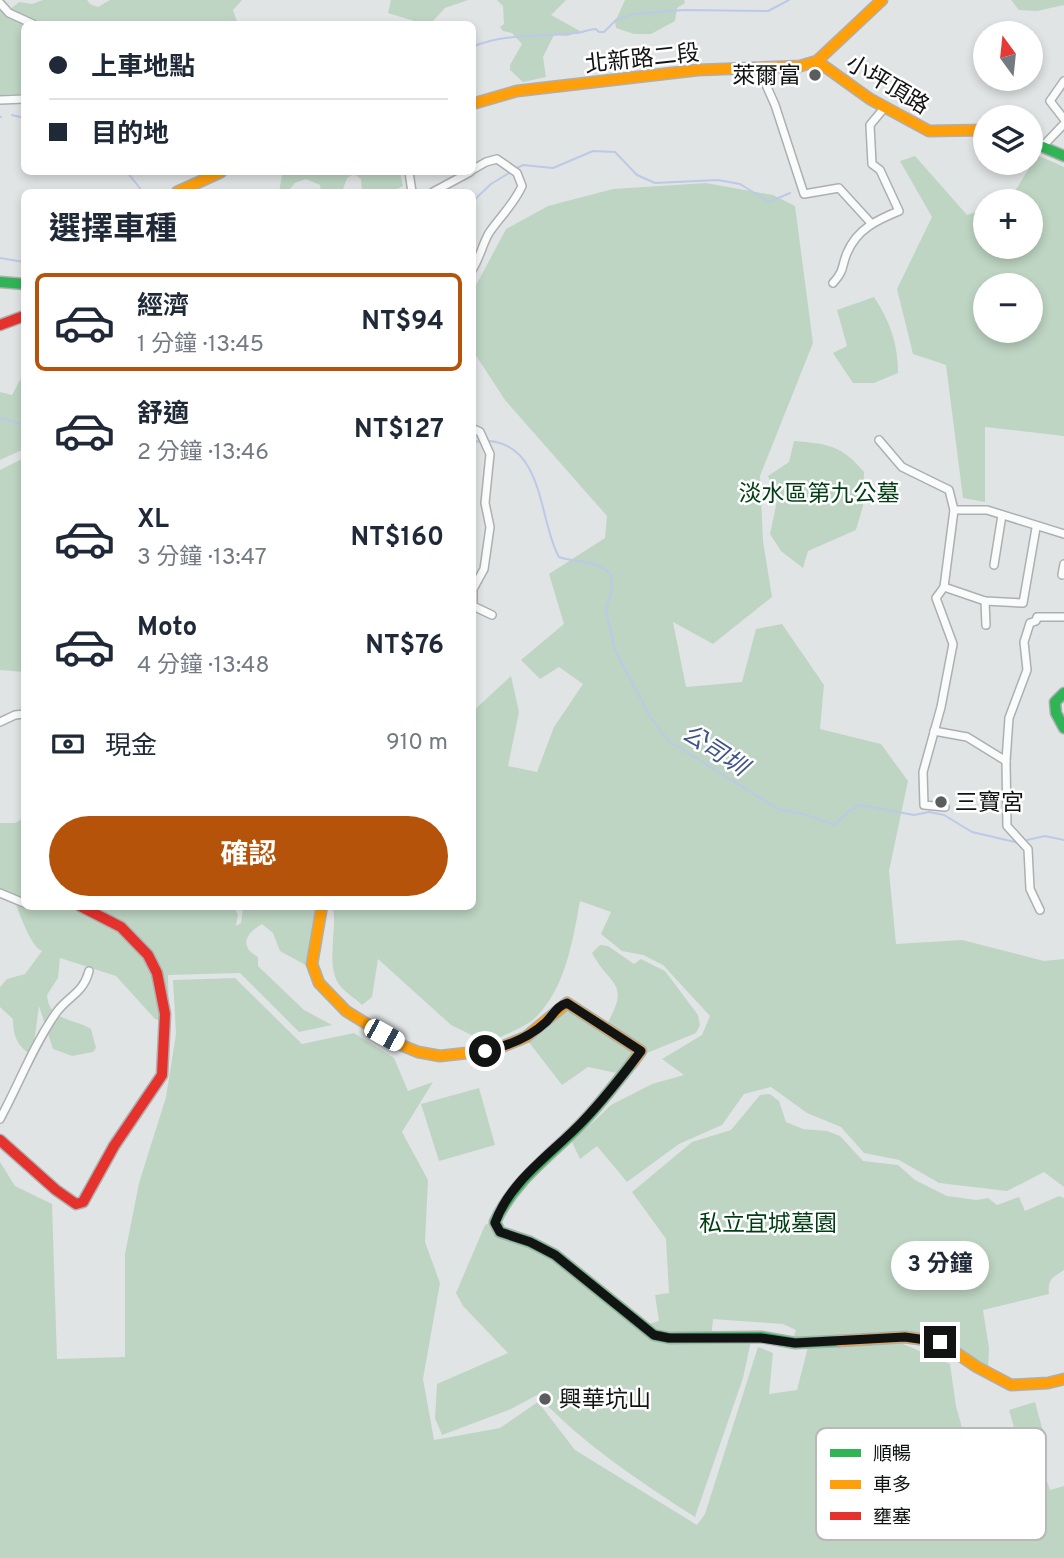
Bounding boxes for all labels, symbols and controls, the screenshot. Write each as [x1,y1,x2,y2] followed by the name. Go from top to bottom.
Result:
[973,21,1043,91] north arrow
[973,21,1043,343] map controls
[584,40,701,81] street label: 北新路二段
[840,50,934,122] street label: 小坪頂路
[91,52,195,85] text: 上車地點
[732,63,801,92] place label: 萊爾富
[807,67,823,83] marker: 萊爾富
[973,105,1043,175] button: layers
[91,119,169,152] text: 目的地
[973,189,1043,259] button: +
[49,211,177,251] text: 選擇車種
[973,273,1043,343] button: −
[53,291,116,354] icon: car
[137,291,189,324] text: 經濟
[361,306,444,339] text: NT$94
[137,331,264,360] text: 1 分鐘 · 13:45
[53,399,116,462] icon: car
[137,399,189,432] text: 舒適
[354,414,444,447] text: NT$127
[137,439,269,468] text: 2 分鐘 · 13:46
[739,481,900,510] park label: 淡水區第九公墓
[137,504,169,537] text: XL
[53,507,116,570] icon: car
[351,522,444,555] text: NT$160
[137,544,267,573] text: 3 分鐘 · 13:47
[137,612,197,645] text: Moto
[53,615,116,678] icon: car
[365,630,444,663] text: NT$76
[137,652,269,681] text: 4 分鐘 · 13:48
[676,719,755,785] water label: 公司圳
[49,725,87,763] icon: cash
[386,729,448,758] text: 910 m
[105,731,157,764] text: 現金
[955,790,1024,819] place label: 三寶宮
[933,794,949,810] marker: 三寶宮
[49,816,448,896] button: 確認
[361,1016,408,1054] car
[469,1035,501,1067] route start
[699,1211,837,1240] park label: 私立宜城墓園
[891,1240,989,1290] callout: 3 分鐘
[907,1251,973,1280] text: 3 分鐘
[924,1326,956,1358] route end
[559,1387,651,1416] place label: 興華坑山
[537,1391,553,1407] marker: 興華坑山
[816,1428,1046,1540] legend
[873,1443,911,1467] text: 順暢
[873,1474,911,1498] text: 車多
[873,1506,911,1530] text: 壅塞

